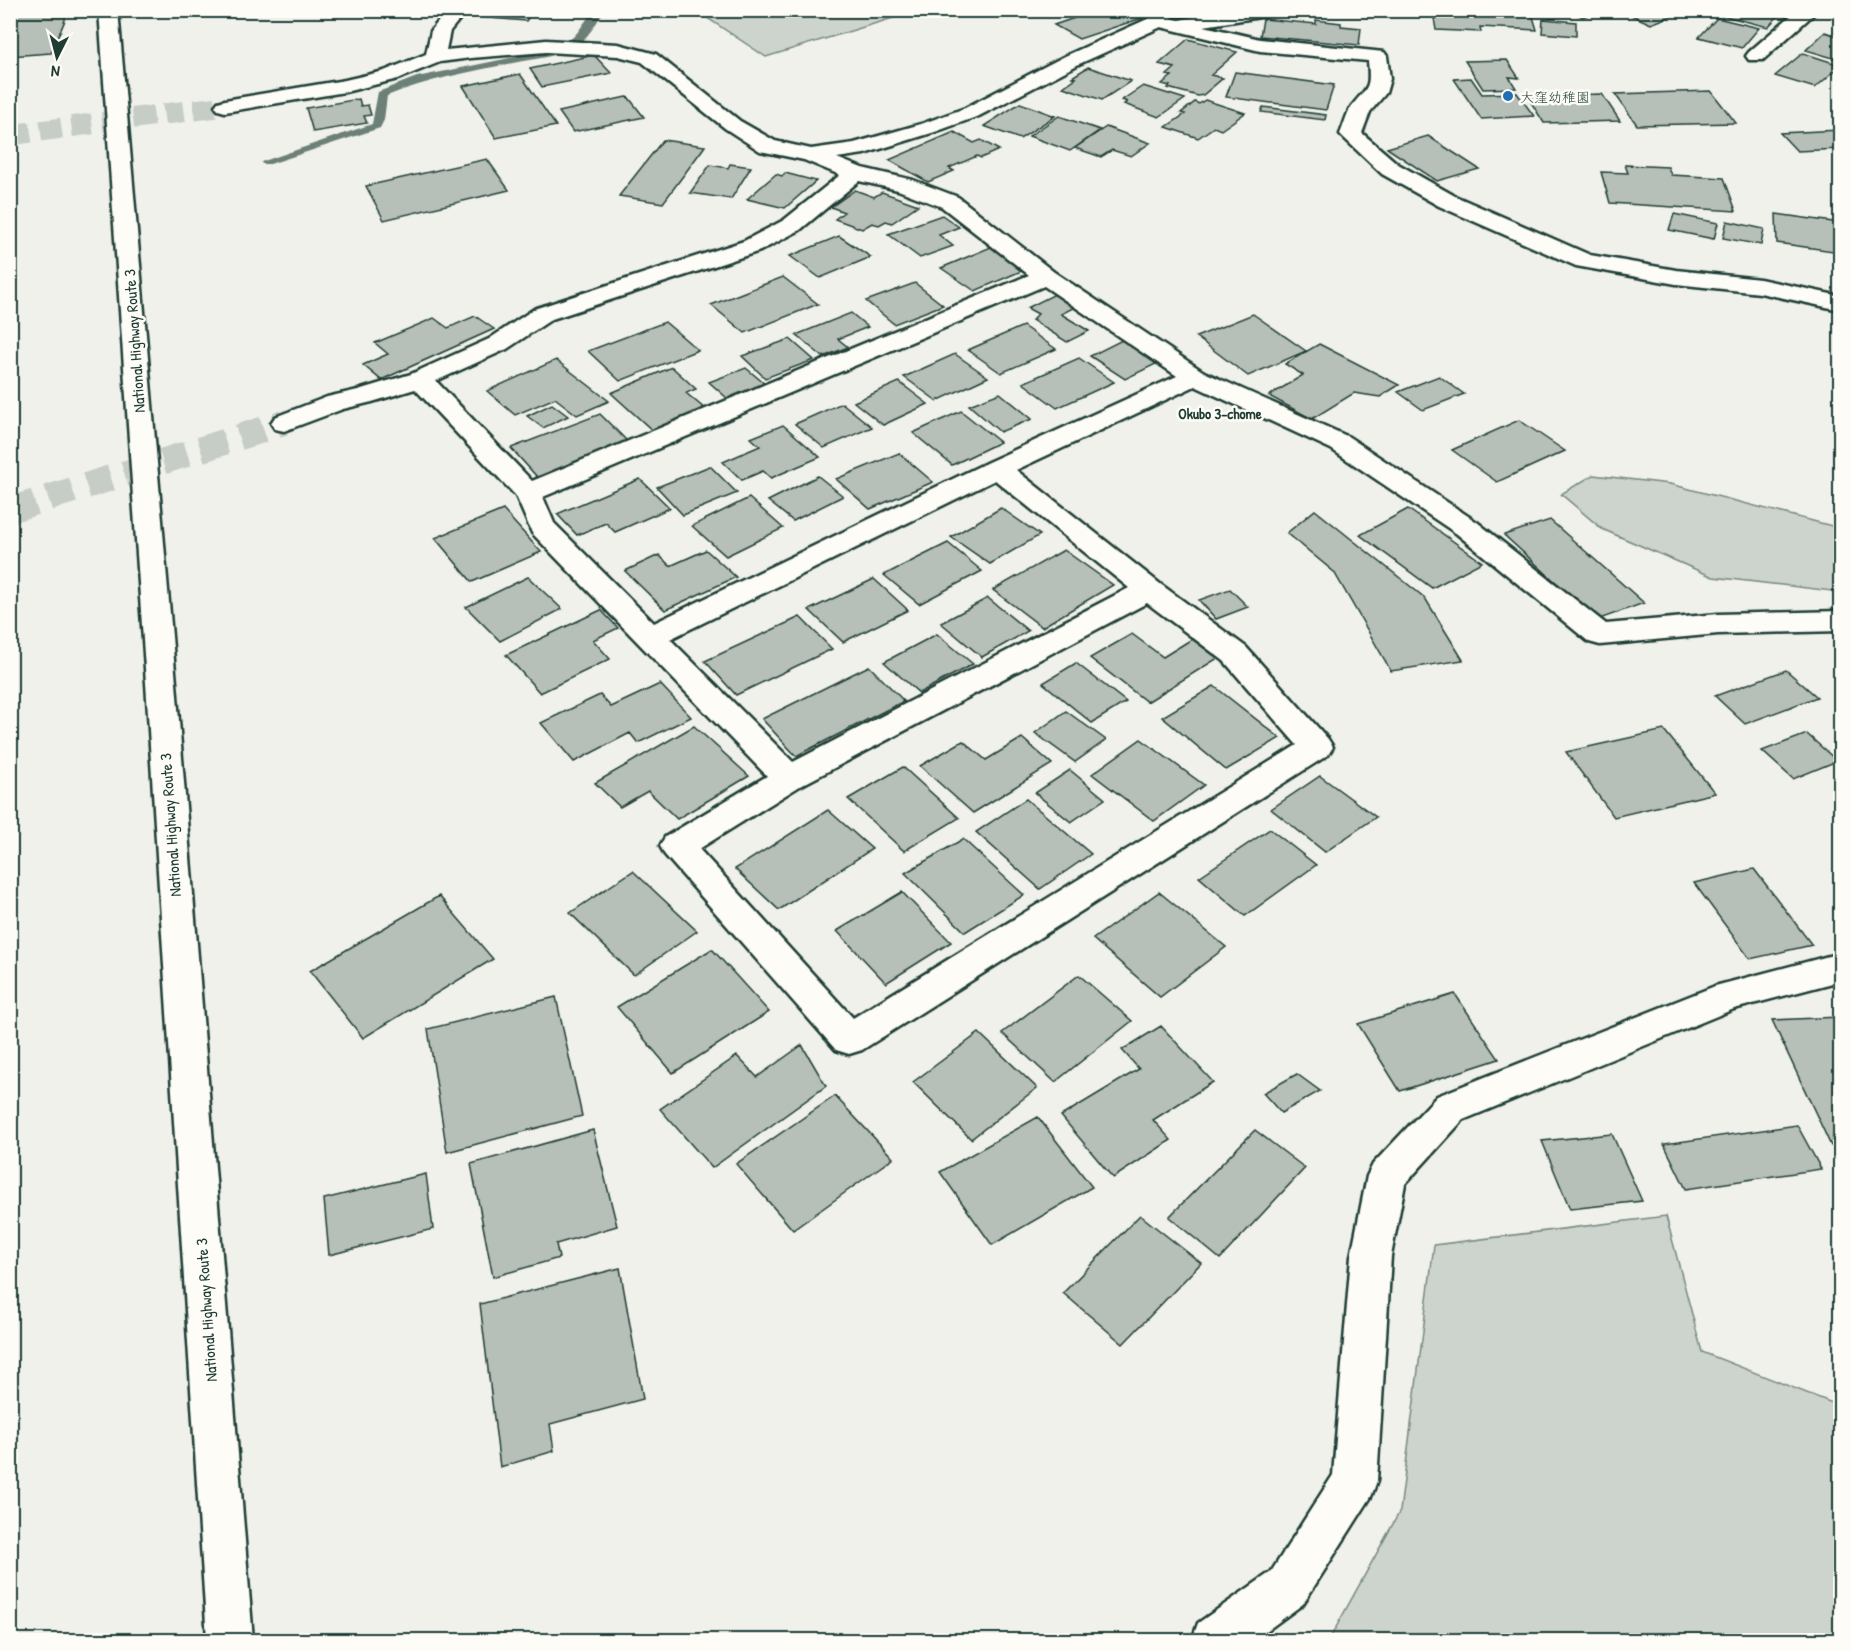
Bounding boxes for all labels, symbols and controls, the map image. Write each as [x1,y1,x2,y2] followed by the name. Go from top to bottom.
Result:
[27,27,87,87] north arrow
[50,60,61,83] text: N
[1520,87,1590,106] place label: 大窪幼稚園
[1501,89,1515,103] marker: 大窪幼稚園
[118,269,150,413] street label: National Highway Route 3
[1178,403,1262,424] district label: Okubo 3-chome
[154,753,186,897] street label: National Highway Route 3
[190,1238,222,1382] street label: National Highway Route 3

